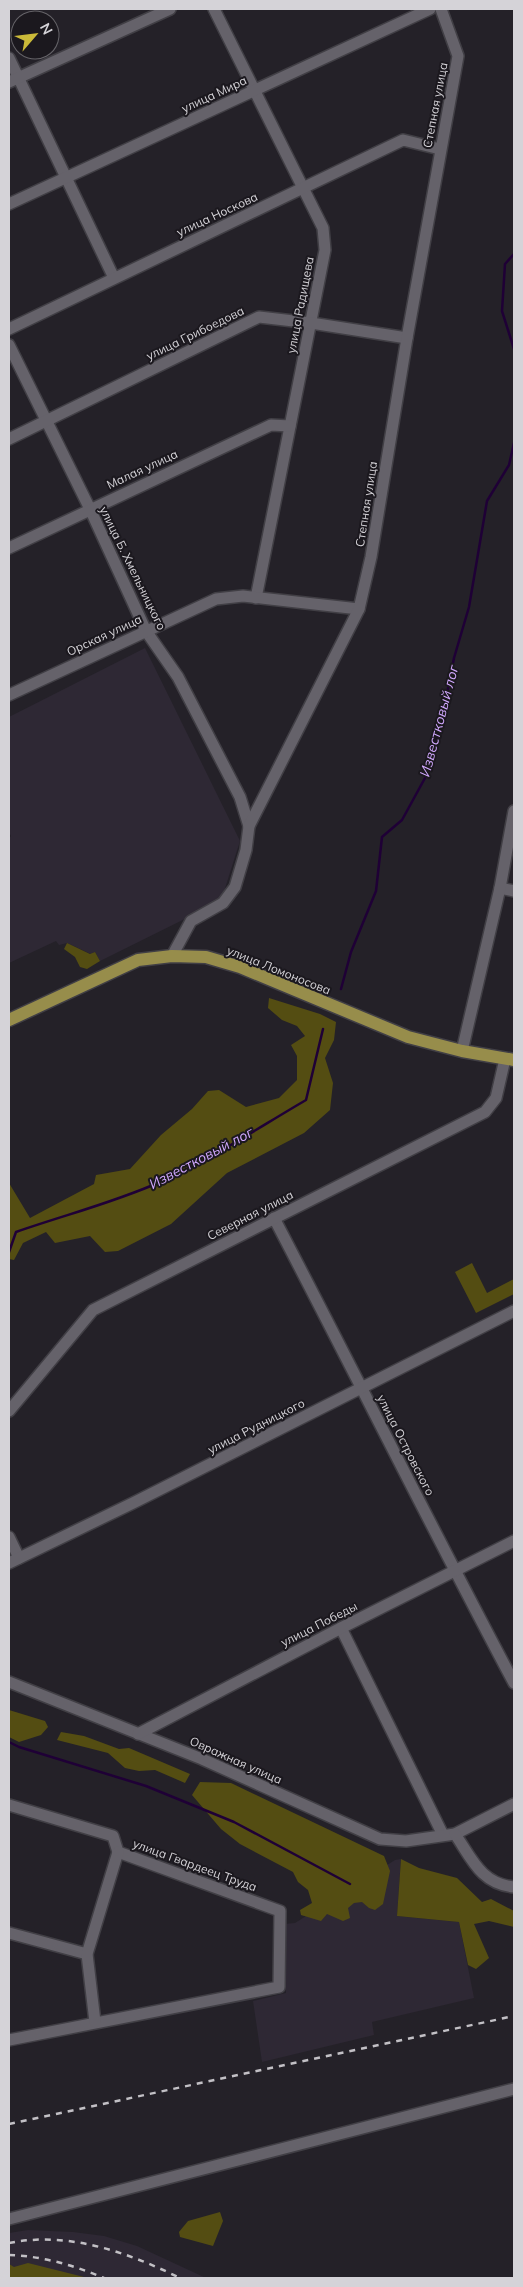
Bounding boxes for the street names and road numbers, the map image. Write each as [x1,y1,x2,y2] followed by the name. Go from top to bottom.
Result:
[419,61,451,149] street label: Степная улица
[179,72,249,116] street label: улица Мира
[174,189,260,239] street label: улица Носкова
[283,255,317,355] street label: улица Радищева
[144,303,246,363] street label: улица Грибоедова
[104,446,180,492] street label: Малая улица
[352,460,380,548] street label: Степная улица
[97,504,169,632] street label: улица Б. Хмельницкого
[64,611,144,659] street label: Орская улица
[225,942,333,998] street label: улица Ломоносова
[204,1187,296,1243] street label: Северная улица
[374,1392,438,1498] street label: улица Островского
[205,1395,307,1457] street label: улица Рудницкого
[278,1598,360,1650] street label: улица Победы
[188,1733,284,1787] street label: Овражная улица
[131,1836,259,1894] street label: улица Гвардеец Труда

